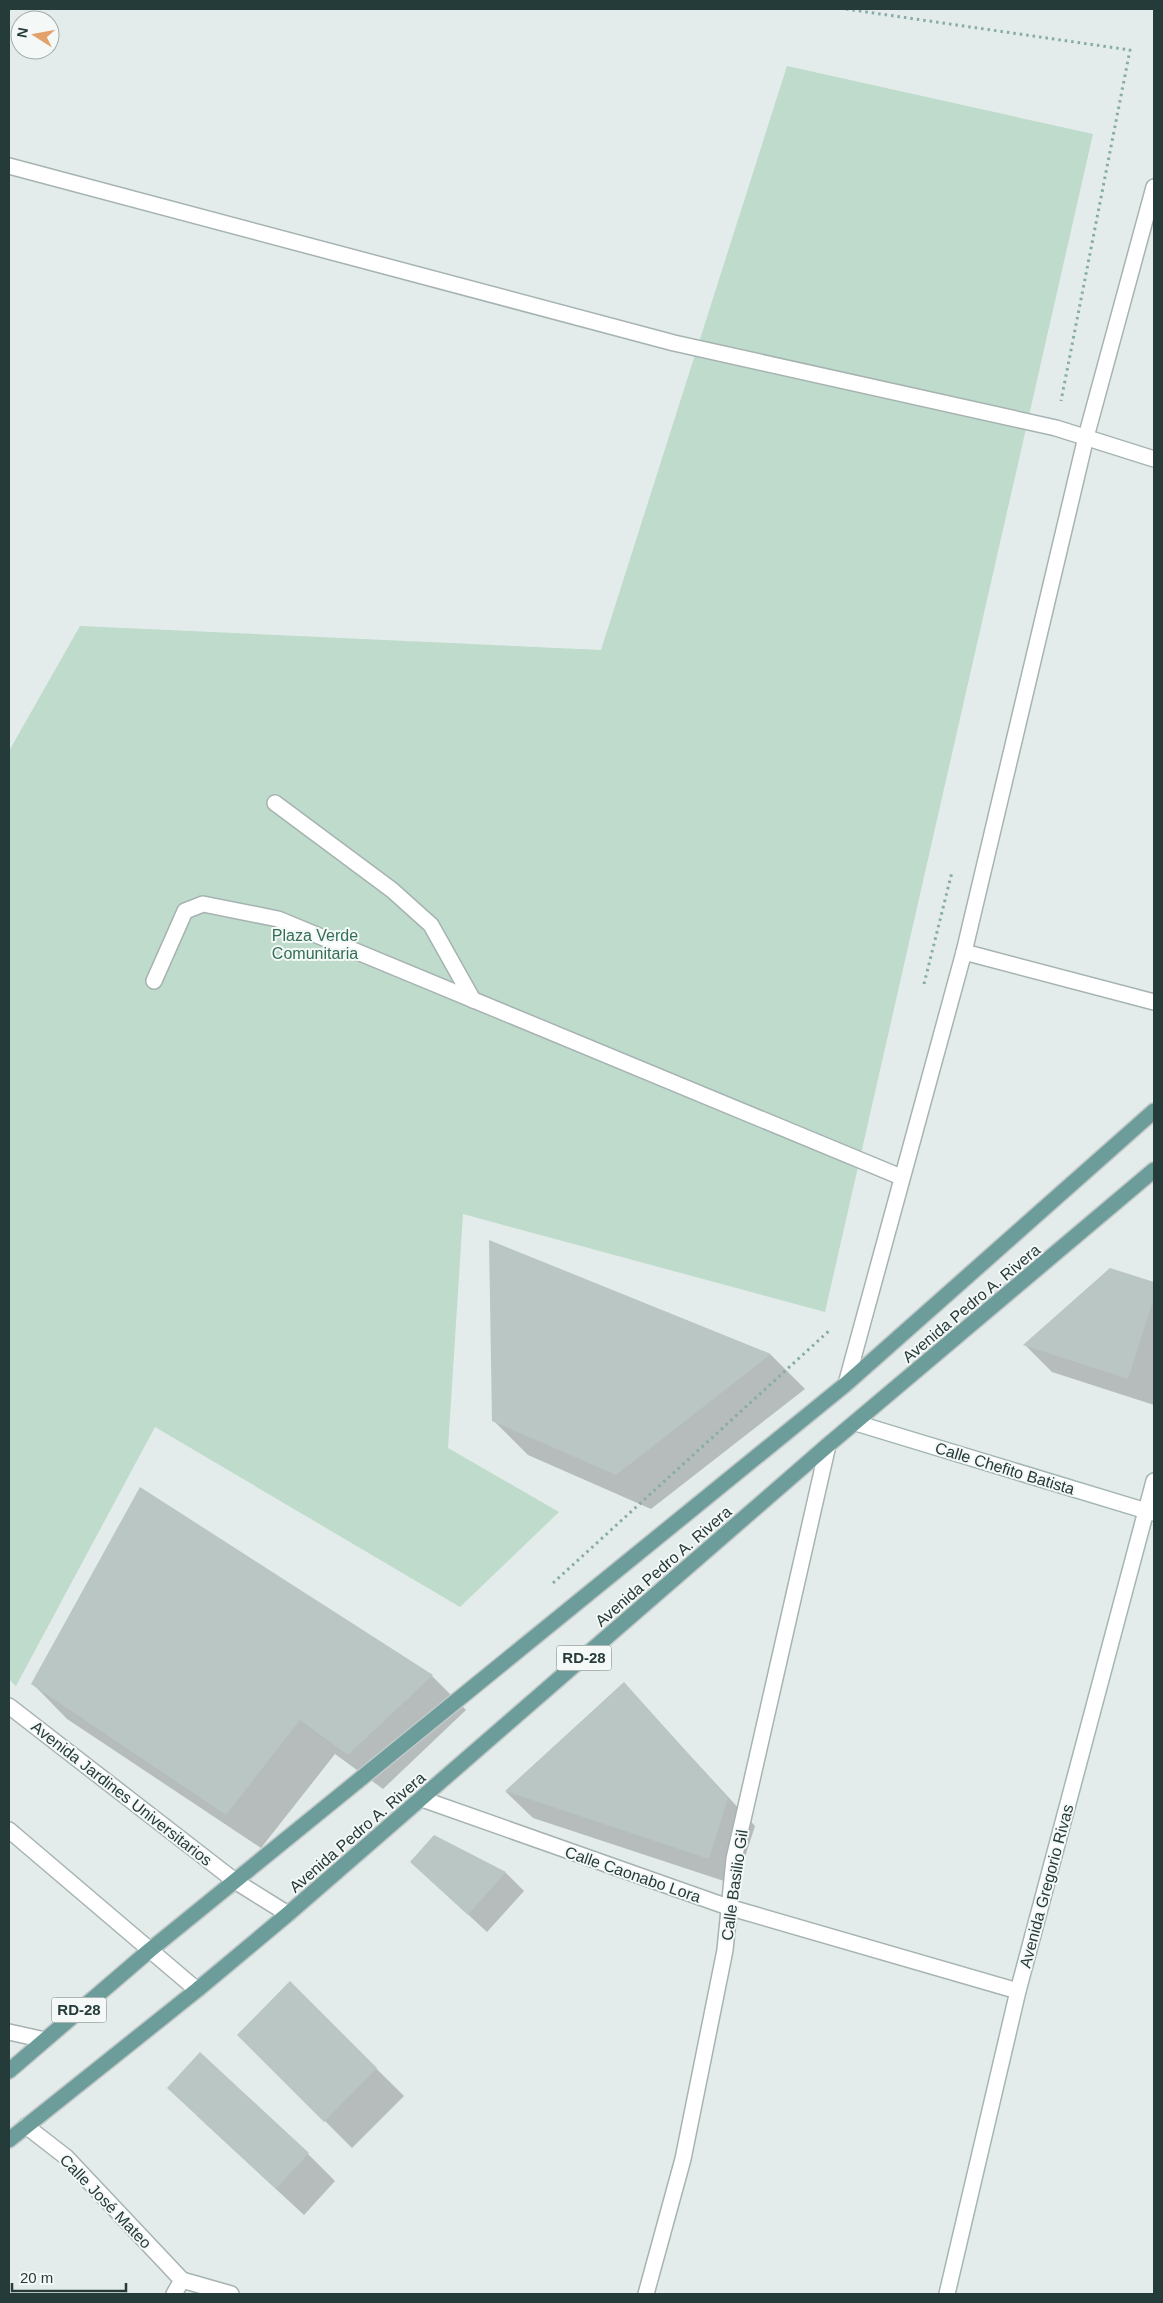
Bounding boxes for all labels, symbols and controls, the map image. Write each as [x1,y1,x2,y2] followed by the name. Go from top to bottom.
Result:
[10,10,60,60] north arrow
[13,26,31,39] text: N
[272,927,358,962] park label: Plaza Verde Comunitaria
[899,1241,1044,1366] street label: Avenida Pedro A. Rivera
[933,1439,1077,1498] street label: Calle Chefito Batista
[592,1503,735,1630] street label: Avenida Pedro A. Rivera
[556,1646,612,1670] road number: RD-28
[28,1718,215,1869] street label: Avenida Jardines Universitarios
[286,1769,429,1896] street label: Avenida Pedro A. Rivera
[1016,1802,1077,1970] street label: Avenida Gregorio Rivas
[718,1828,751,1942] street label: Calle Basilio Gil
[563,1843,703,1906] street label: Calle Caonabo Lora
[52,1998,106,2022] road number: RD-28
[57,2151,155,2252] street label: Calle José Mateo
[12,2260,126,2292] scale bar
[20,2269,53,2286] text: 20 m

